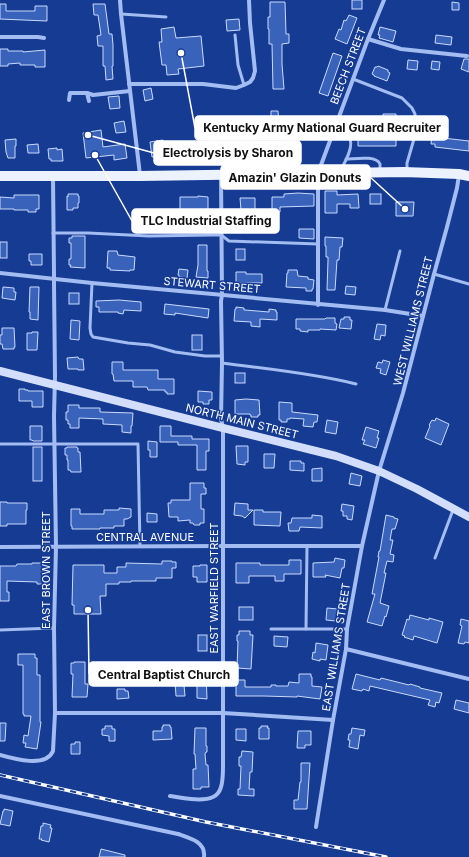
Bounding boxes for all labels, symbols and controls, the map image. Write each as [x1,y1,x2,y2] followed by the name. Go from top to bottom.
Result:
[327,26,369,106] street label: BEECH STREET
[195,116,448,140] callout: Kentucky Army National Guard Recruiter
[203,120,441,135] text: Kentucky Army National Guard Recruiter
[154,141,301,165] callout: Electrolysis by Sharon
[163,145,293,160] text: Electrolysis by Sharon
[221,165,370,189] callout: Amazin' Glazin Donuts
[229,170,362,185] text: Amazin' Glazin Donuts
[132,209,279,233] callout: TLC Industrial Staffing
[140,213,272,228] text: TLC Industrial Staffing
[390,255,436,387] street label: WEST WILLIAMS STREET
[163,274,261,296] street label: STEWART STREET
[184,400,300,442] street label: NORTH MAIN STREET
[39,511,53,629] street label: EAST BROWN STREET
[207,522,221,654] street label: EAST WARFIELD STREET
[96,530,194,544] street label: CENTRAL AVENUE
[319,582,353,712] street label: EAST WILLIAMS STREET
[89,662,238,686] callout: Central Baptist Church
[98,667,230,682] text: Central Baptist Church

